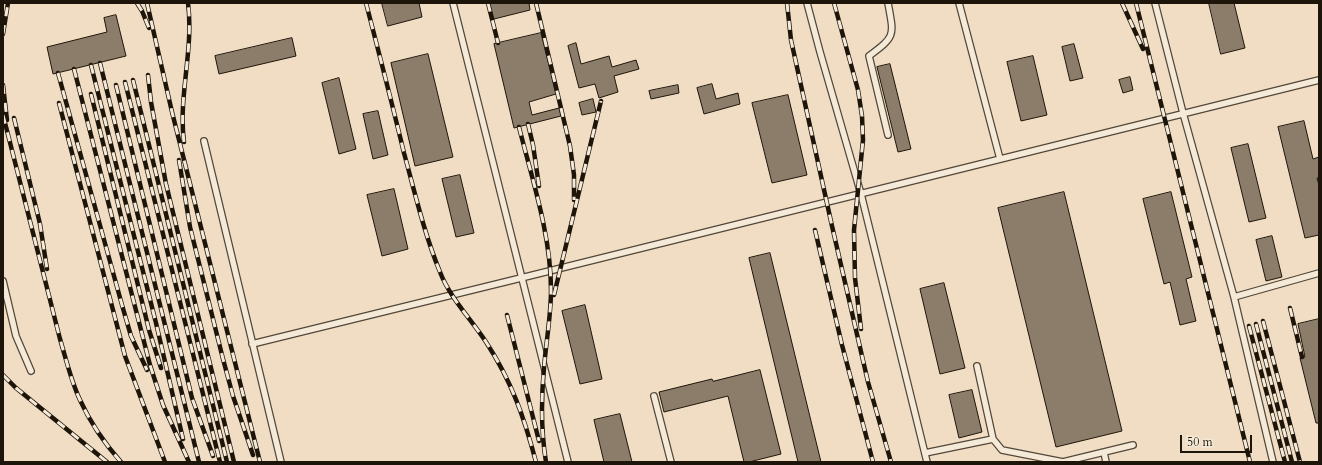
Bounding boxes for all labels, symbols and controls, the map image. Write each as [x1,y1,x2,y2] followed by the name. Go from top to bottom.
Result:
[1182,427,1254,453] scale bar
[1187,434,1213,450] text: 50 m

